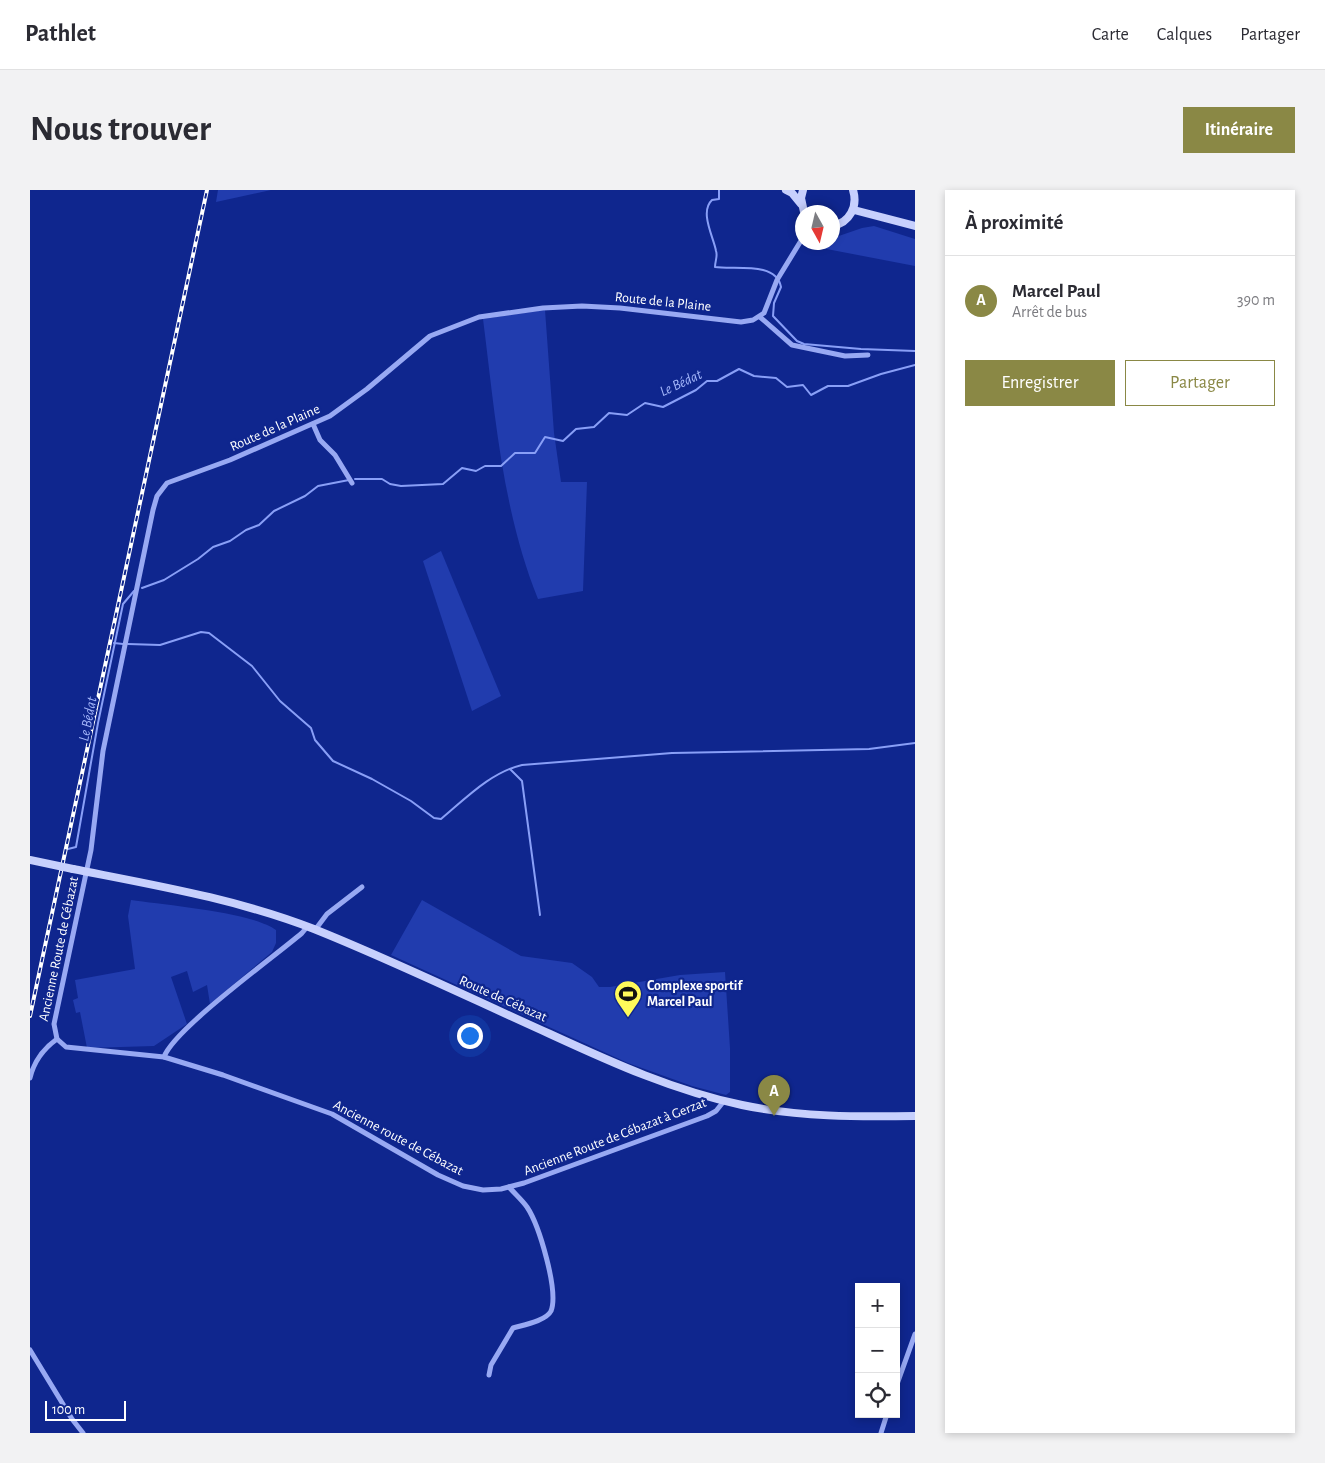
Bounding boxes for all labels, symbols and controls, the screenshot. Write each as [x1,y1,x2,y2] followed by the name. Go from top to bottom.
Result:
[25,22,96,46] text: Pathlet
[1092,26,1129,44] text: Carte
[1157,26,1212,44] text: Calques
[1240,26,1300,44] text: Partager
[1183,107,1295,153] button: Itinéraire
[30,112,211,147] text: Nous trouver
[795,205,840,250] north arrow
[965,212,1063,233] text: À proximité
[1012,282,1101,301] text: Marcel Paul
[614,290,712,314] street label: Route de la Plaine
[976,292,986,308] text: A
[1237,292,1275,308] text: 390 m
[1012,304,1087,320] text: Arrêt de bus
[965,360,1115,406] button: Enregistrer
[1125,360,1275,406] button: Partager
[657,367,705,399] water label: Le Bédat
[228,402,322,454] street label: Route de la Plaine
[76,695,100,743] water label: Le Bédat
[37,875,81,1023] street label: Ancienne Route de Cébazat
[457,973,549,1025] street label: Route de Cébazat
[613,979,643,1018] sports icon: Complexe sportif Marcel Paul
[647,979,743,1009] place label: Complexe sportif Marcel Paul
[457,1023,483,1049] your location
[758,1075,790,1116] pin: A
[522,1095,709,1178] street label: Ancienne Route de Cébazat à Gerzat
[331,1098,466,1178] street label: Ancienne route de Cébazat
[855,1283,900,1418] map controls
[855,1283,900,1328] button: +
[855,1328,900,1373] button: −
[855,1373,900,1418] button: locate
[45,1398,126,1421] scale bar
[52,1403,85,1417] text: 100 m

